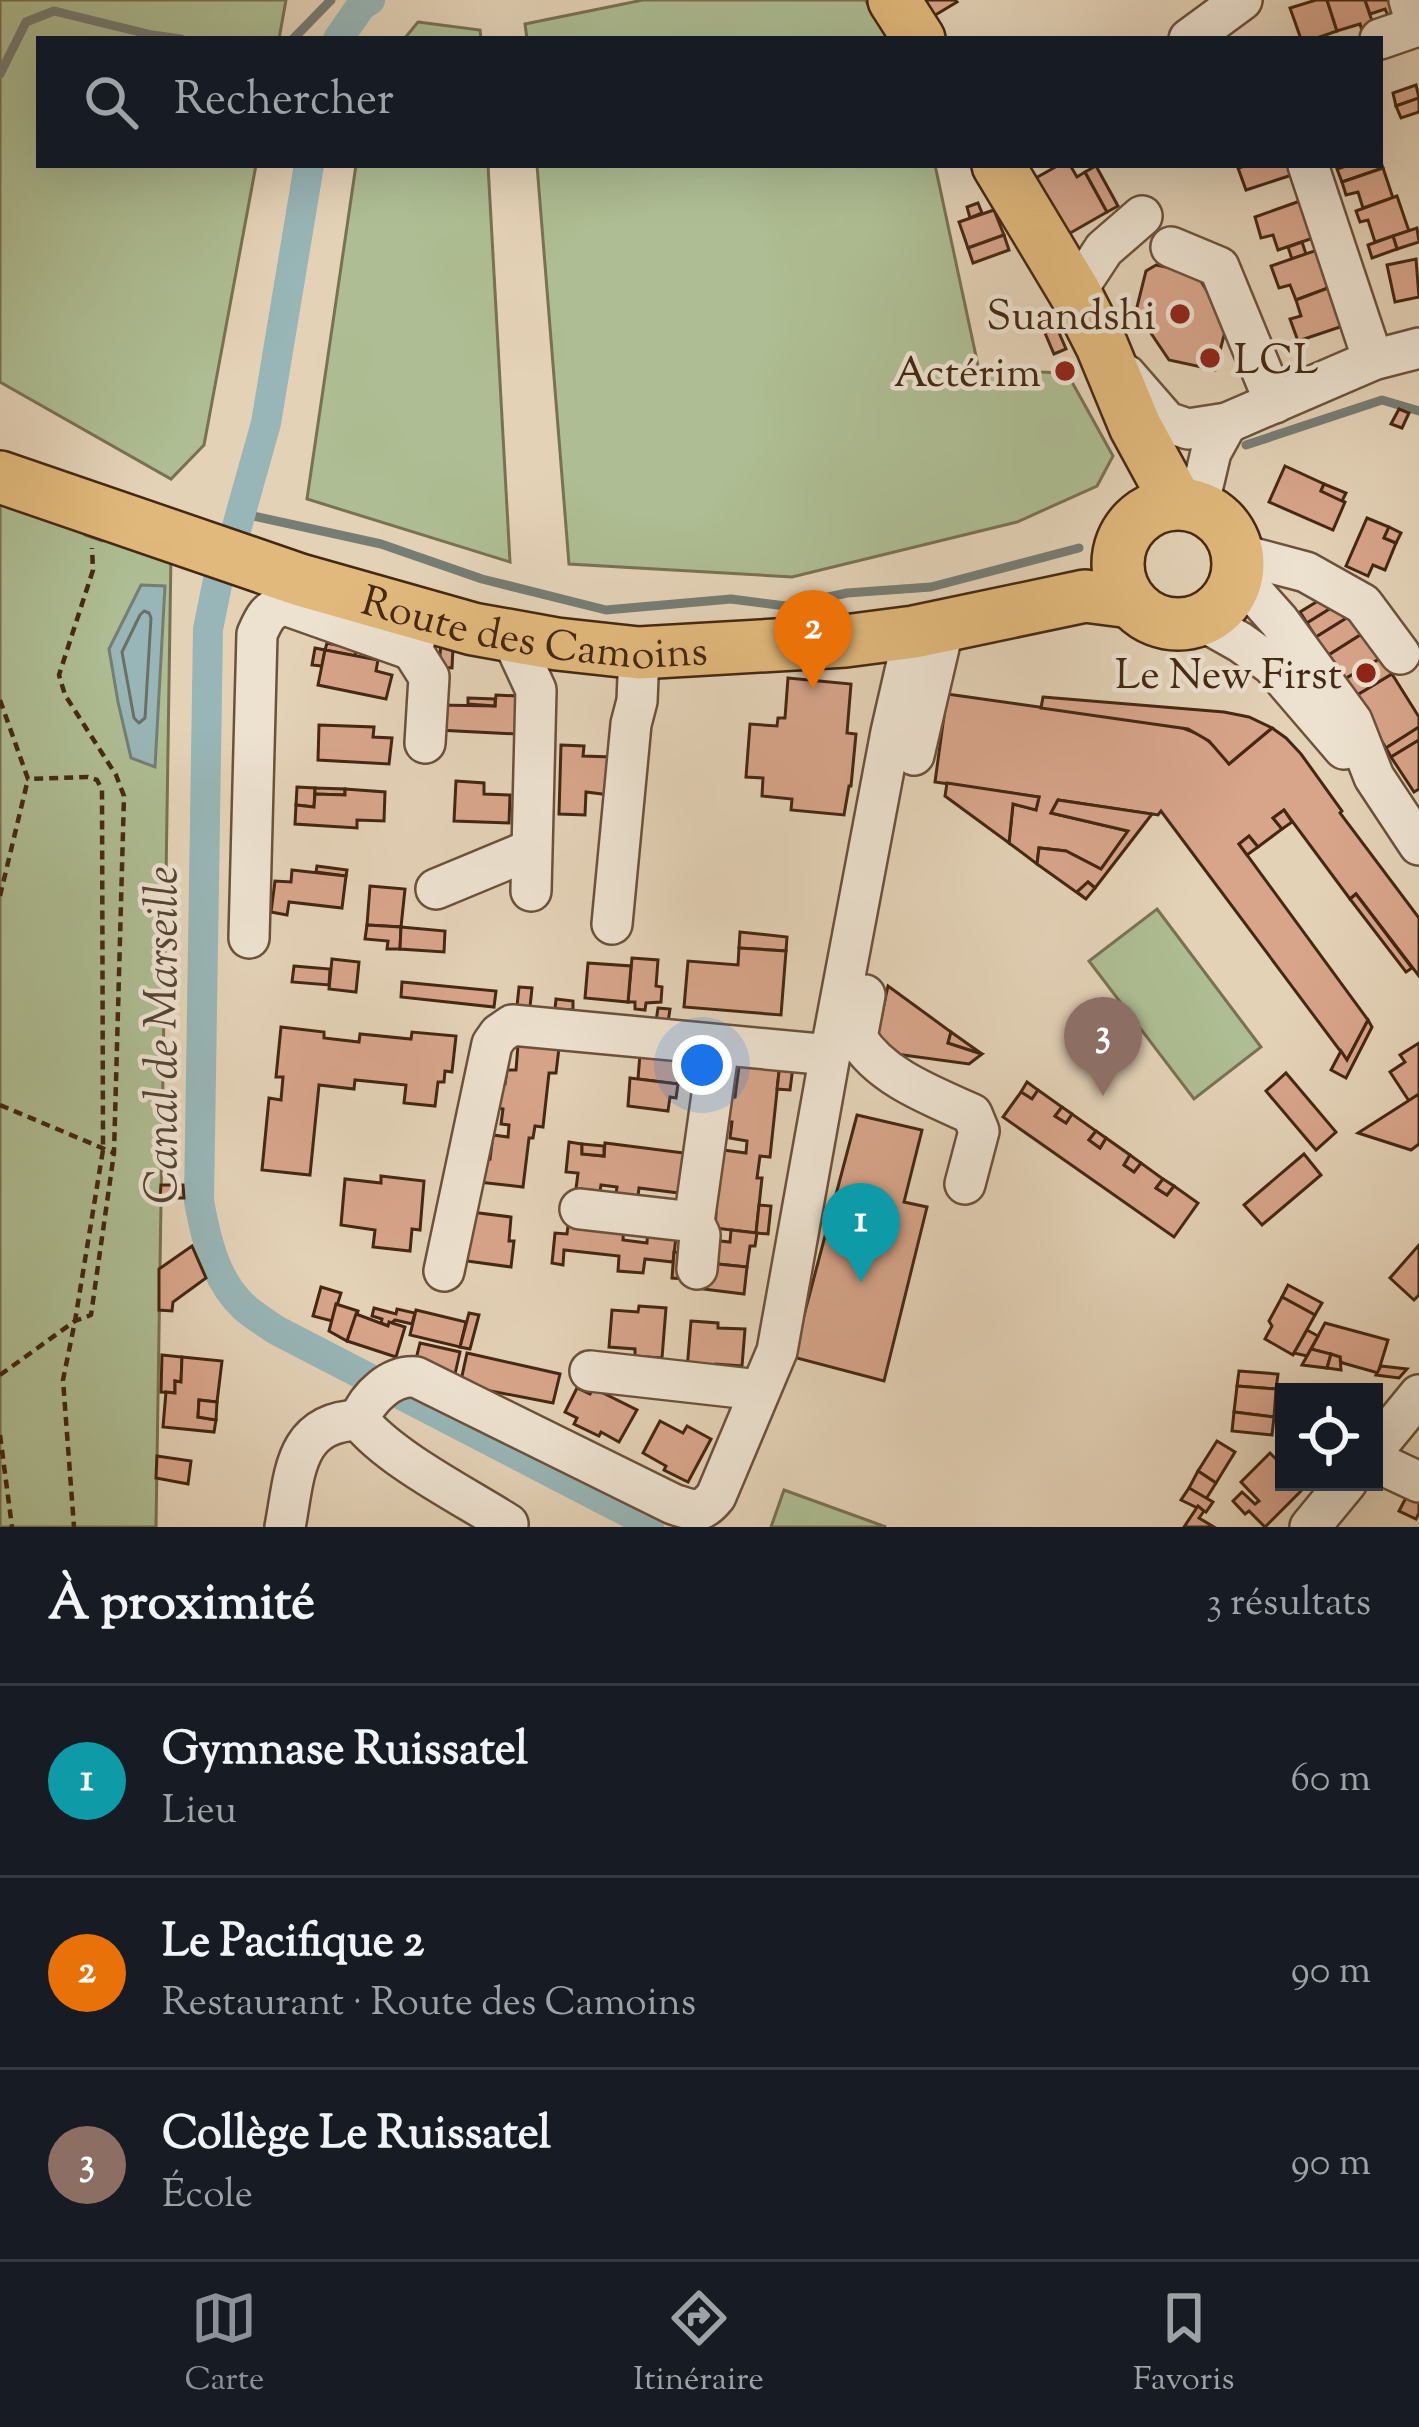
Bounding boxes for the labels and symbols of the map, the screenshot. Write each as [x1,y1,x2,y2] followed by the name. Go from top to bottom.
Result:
[986,289,1156,349] place label: Suandshi
[1167,301,1193,327] marker: Suandshi
[1234,333,1319,393] place label: LCL
[1197,345,1223,371] marker: LCL
[894,346,1041,406] place label: Actérim
[1052,358,1078,384] marker: Actérim
[353,574,709,688] street label: Route des Camoins
[774,590,852,689] pin: 2
[1115,648,1342,708] place label: Le New First
[1353,660,1379,686] marker: Le New First
[133,866,198,1204] water label: Canal de Marseille
[1064,997,1142,1096] pin: 3
[672,1035,732,1095] your location
[822,1183,900,1282] pin: 1

